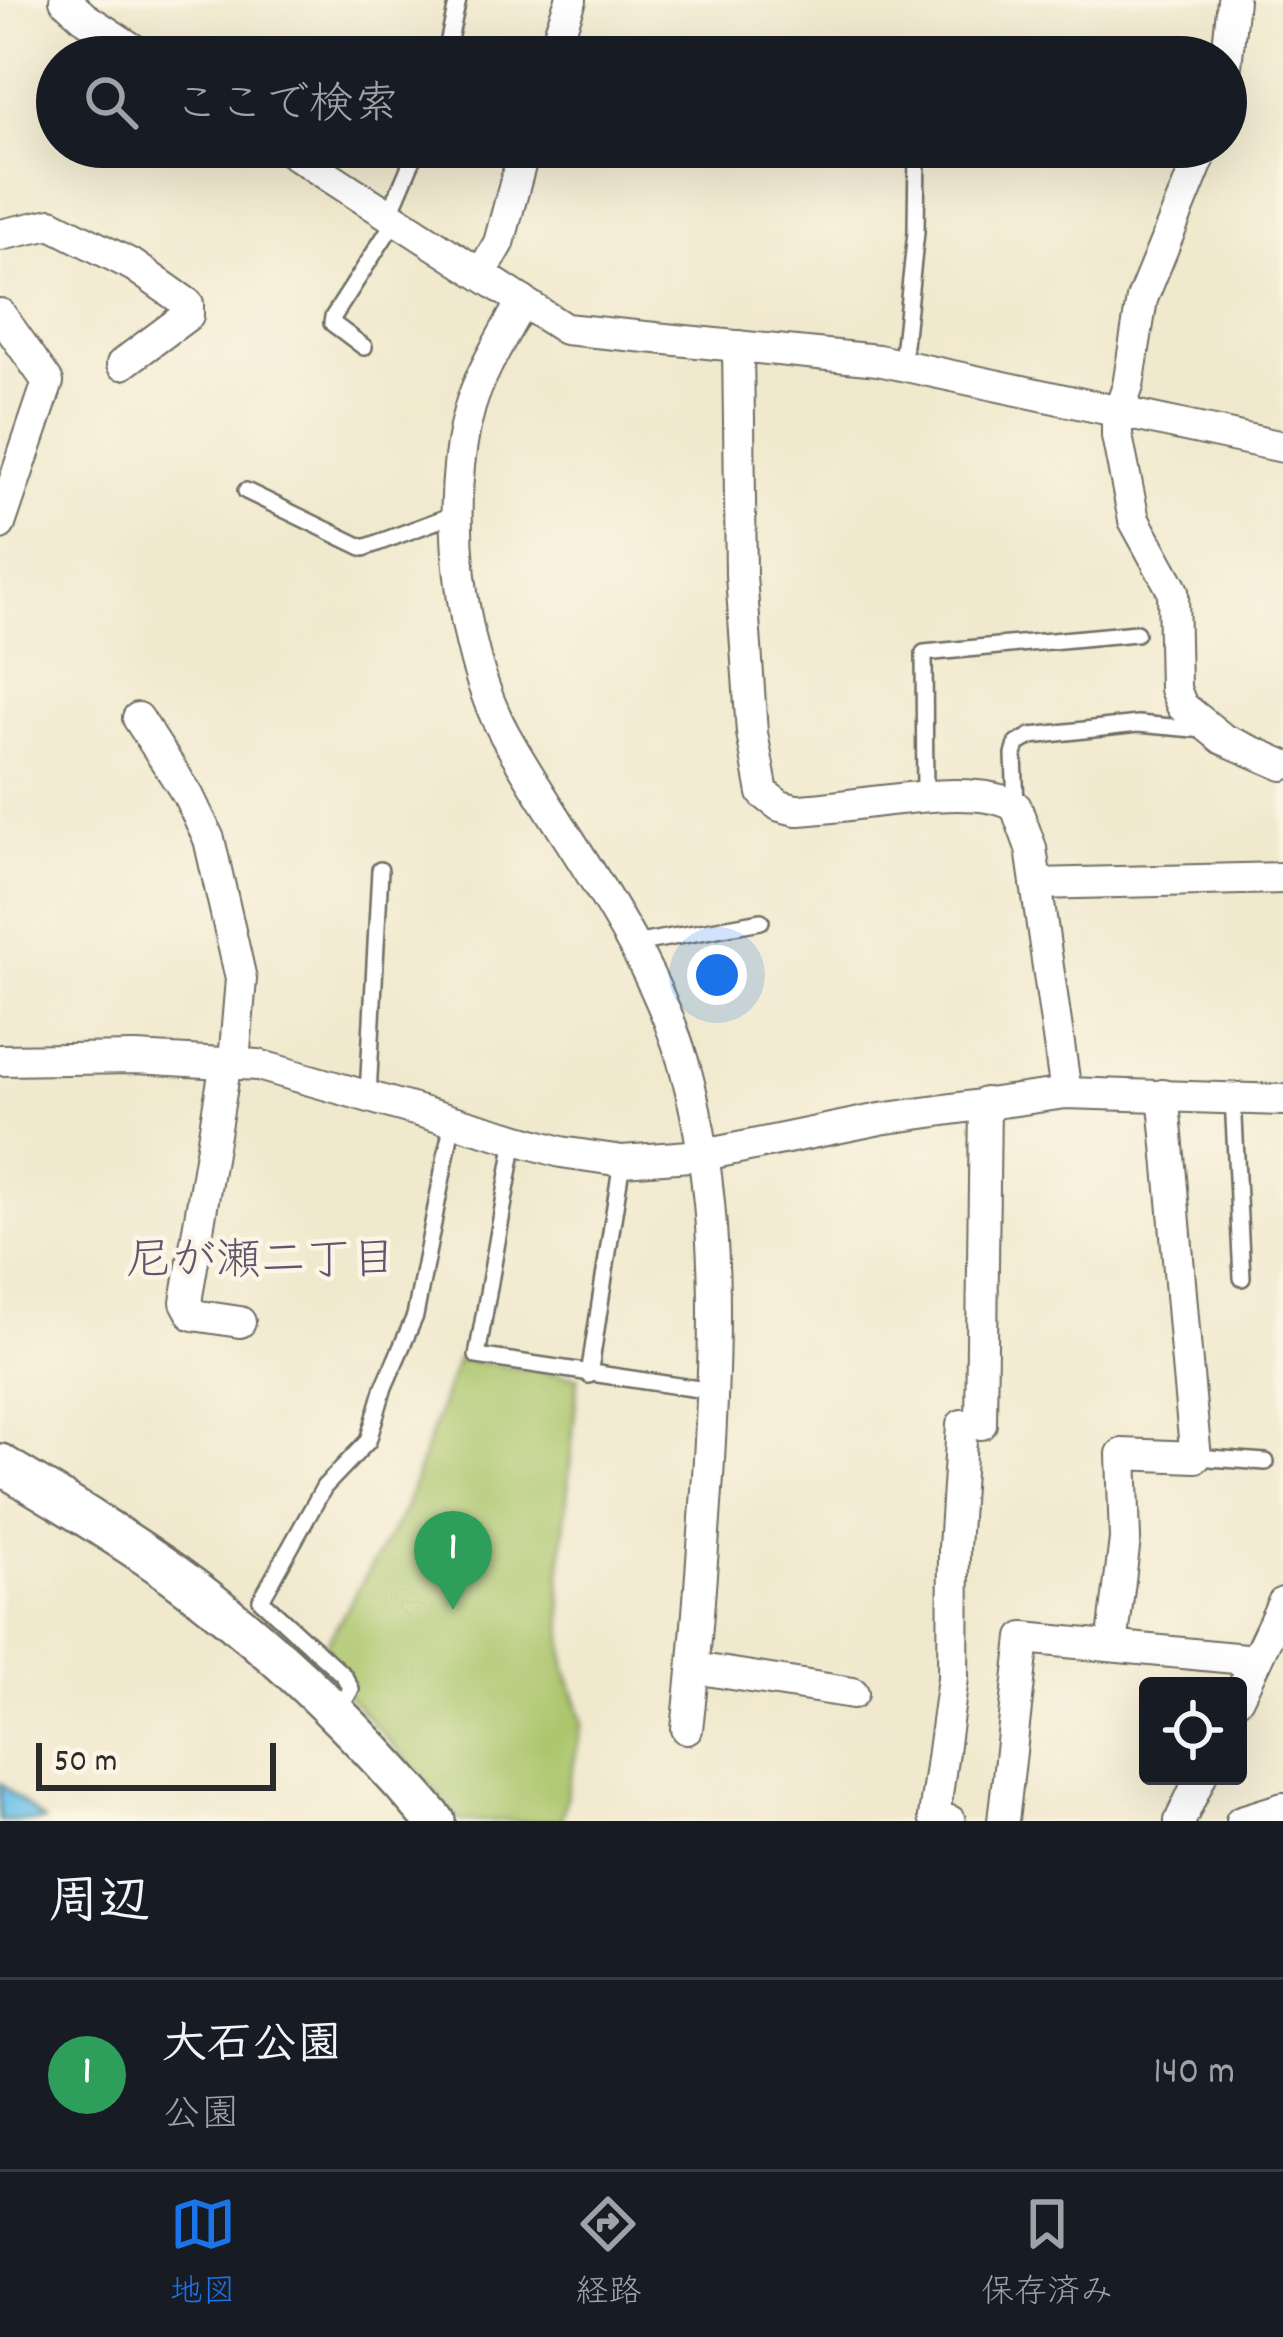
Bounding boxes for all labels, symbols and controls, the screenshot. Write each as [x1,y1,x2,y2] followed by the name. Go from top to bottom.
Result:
[36,36,1247,168] search box
[78,69,144,135] icon: search
[174,76,399,140] text: ここで検索
[687,945,747,1005] your location
[126,1232,396,1296] district label: 尼が瀬二丁目
[414,1511,492,1610] pin: 1
[1139,1677,1247,1785] map controls
[1139,1677,1247,1785] button: locate
[36,1737,276,1790] scale bar
[54,1740,118,1787] text: 50 m
[48,1870,150,1942] text: 周辺
[162,2016,342,2080] text: 大石公園
[83,2047,91,2102] text: 1
[1153,2047,1235,2102] text: 140 m
[162,2090,240,2145] text: 公園
[170,2191,236,2318] tab: 地図
[575,2191,641,2318] tab: 経路
[981,2191,1113,2318] tab: 保存済み

